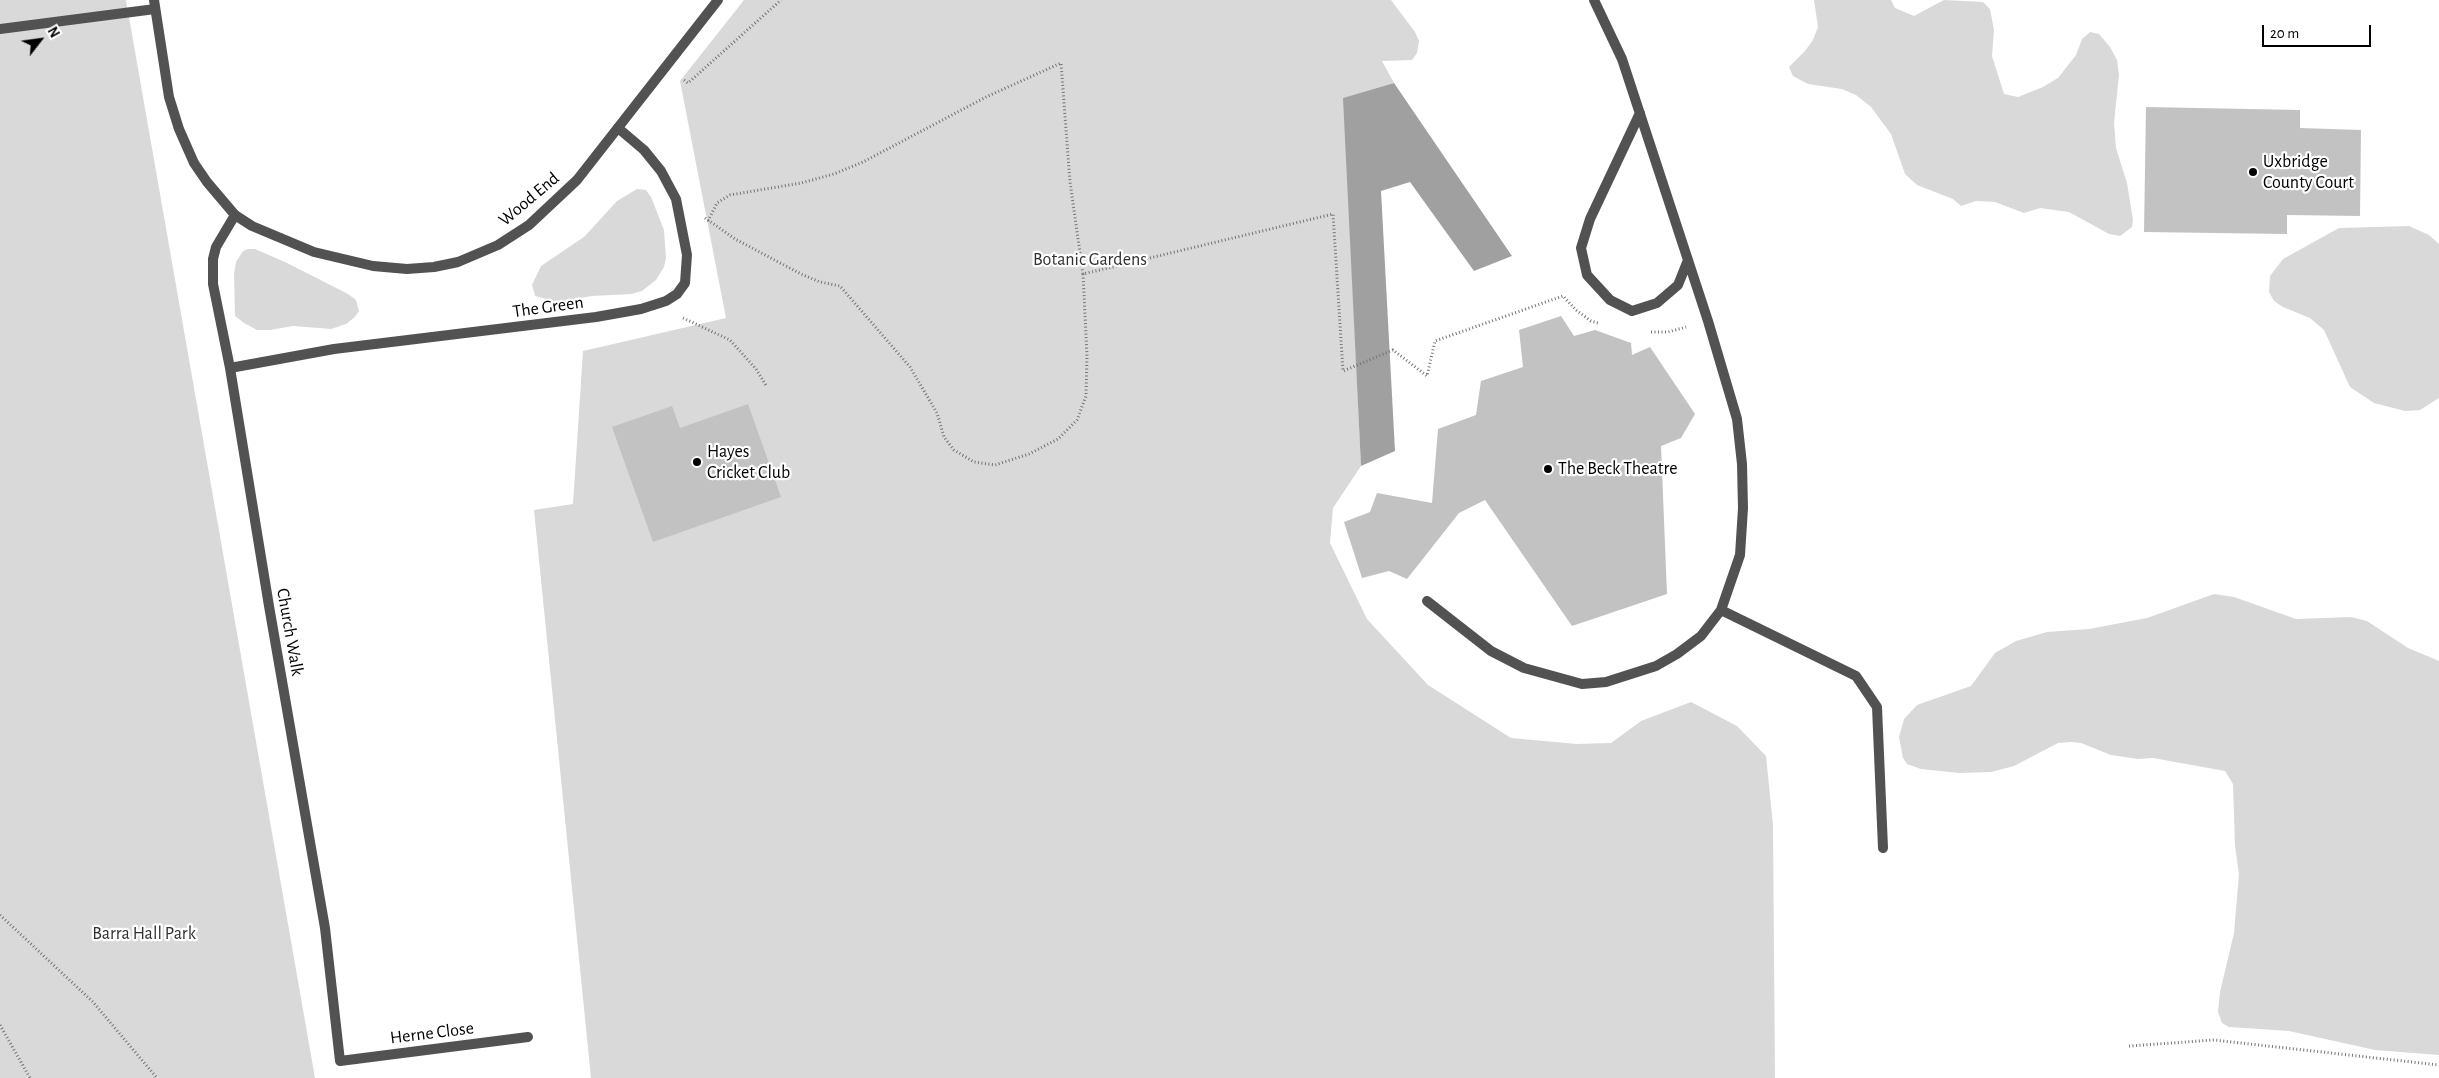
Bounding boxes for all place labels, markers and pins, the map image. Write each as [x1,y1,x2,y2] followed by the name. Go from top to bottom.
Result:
[2263,151,2354,193] place label: Uxbridge County Court
[2247,166,2259,178] marker: Uxbridge County Court
[707,441,790,484] place label: Hayes Cricket Club
[691,456,703,468] marker: Hayes Cricket Club
[1558,458,1678,480] place label: The Beck Theatre
[1542,463,1554,475] marker: The Beck Theatre

